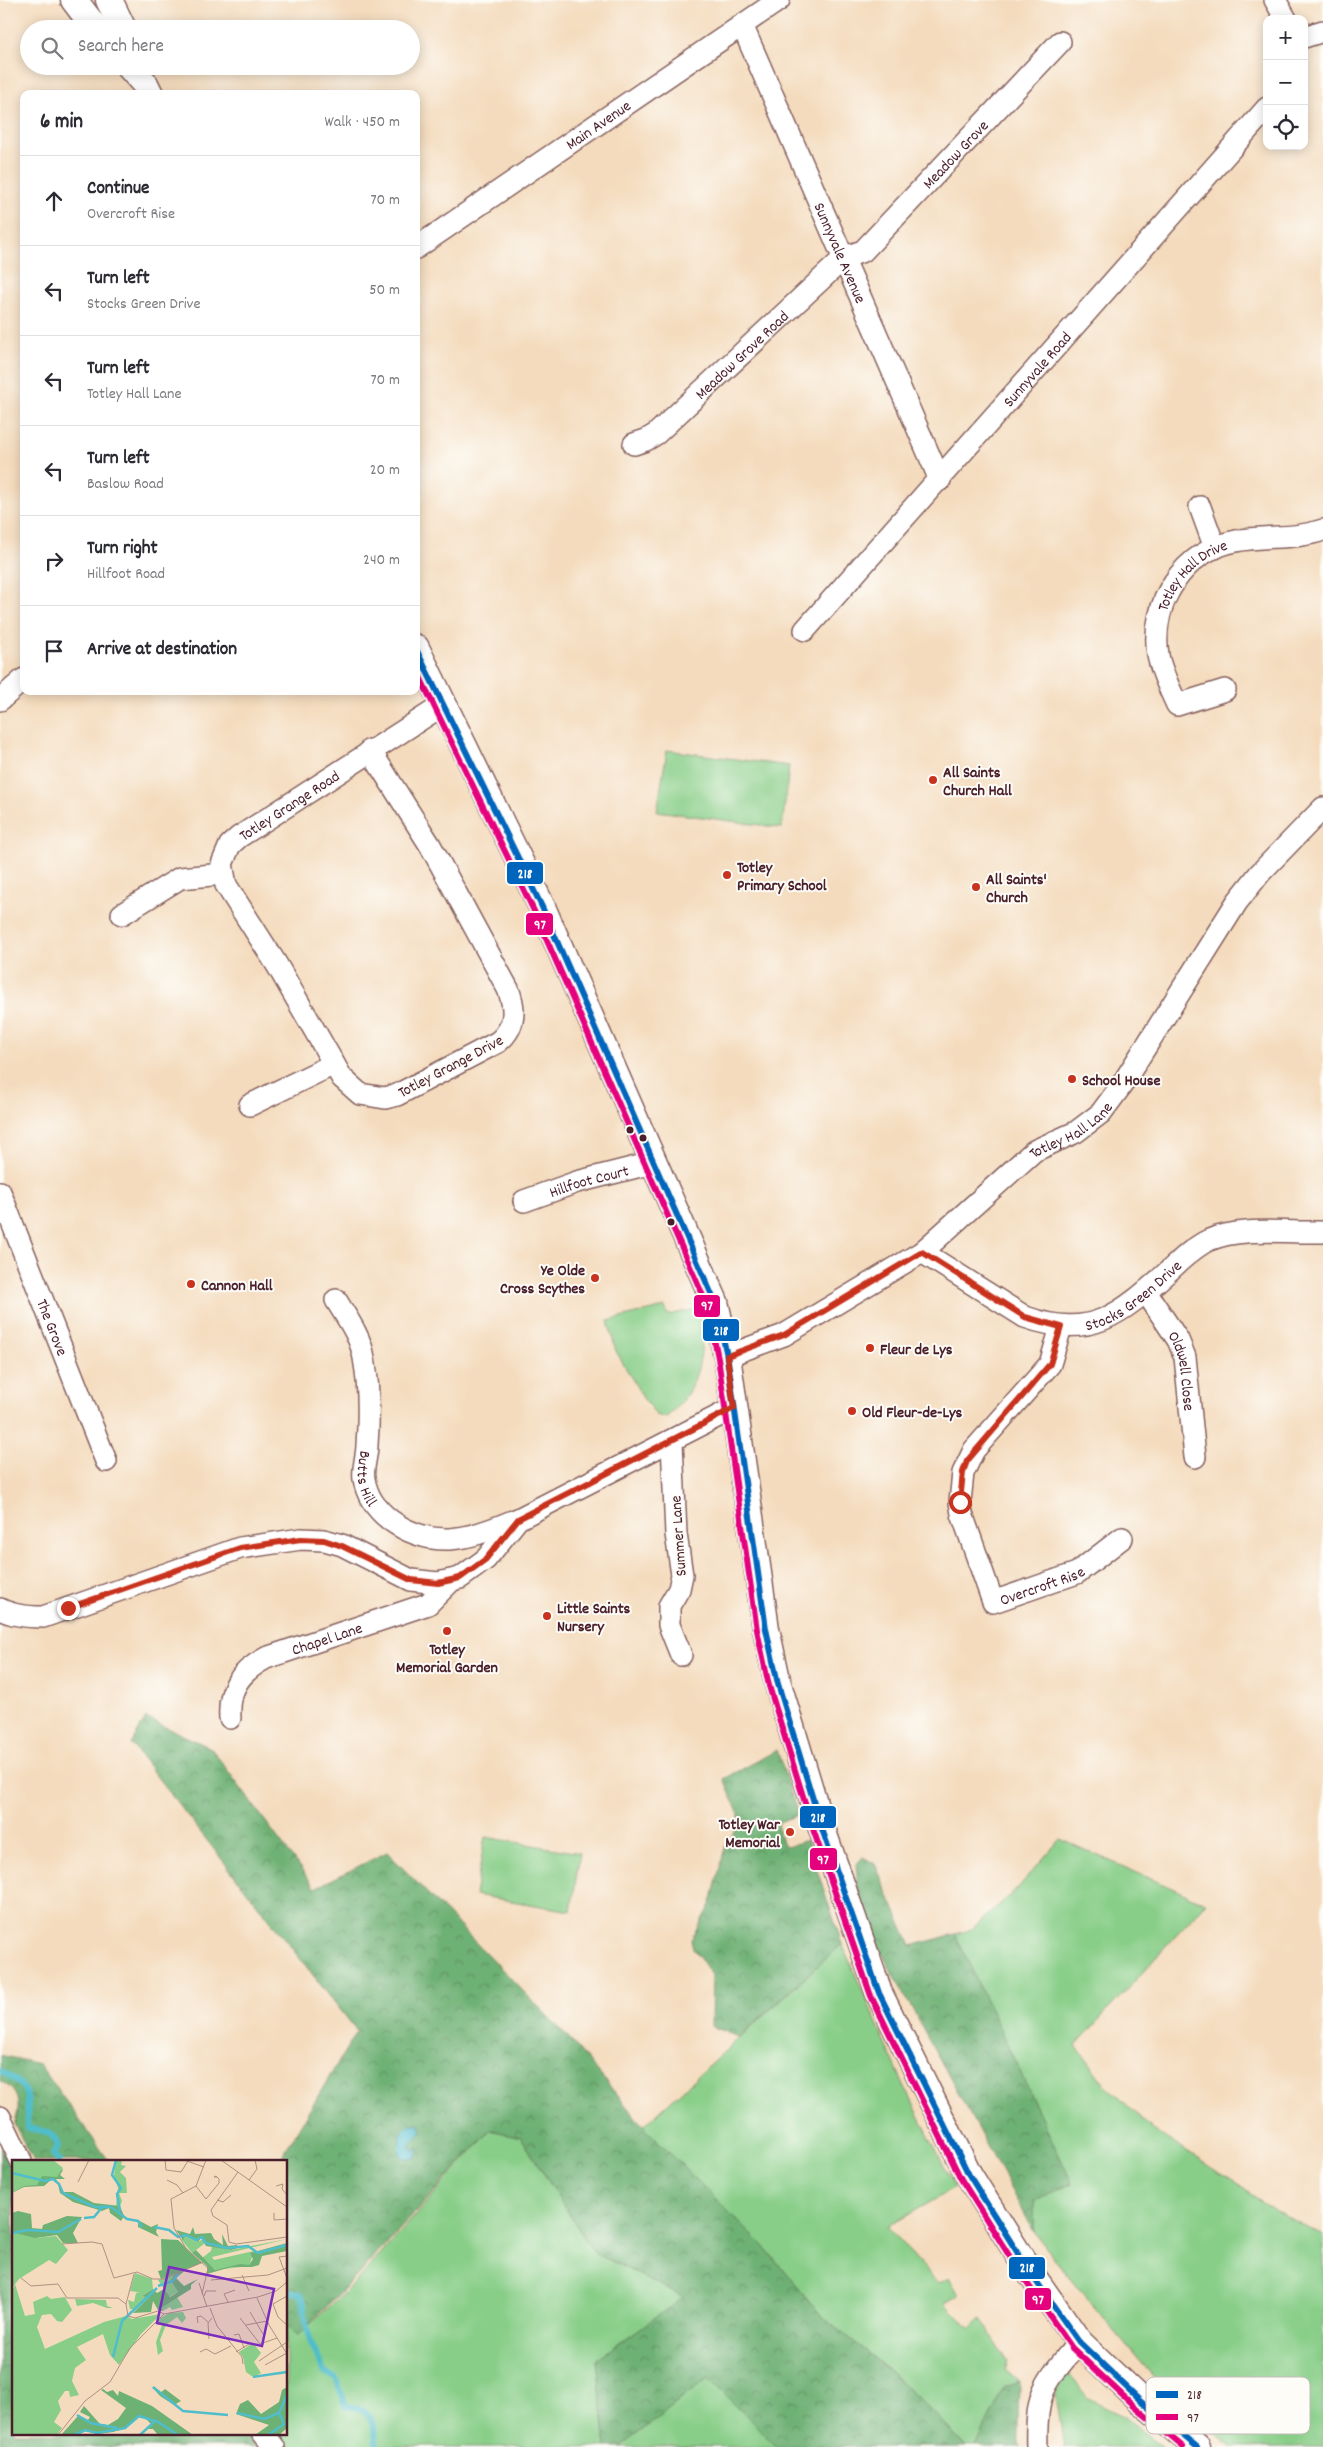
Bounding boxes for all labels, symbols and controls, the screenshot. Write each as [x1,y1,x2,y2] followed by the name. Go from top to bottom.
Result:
[1263,15,1308,150] map controls
[1263,15,1308,60] button: +
[20,20,420,75] search box
[38,34,66,62] icon: search
[78,34,164,61] text: Search here
[1263,60,1308,105] button: −
[562,95,636,157] street label: Main Avenue
[1263,105,1308,150] button: locate
[40,108,83,138] text: 6 min
[325,111,400,134] text: Walk · 450 m
[918,116,995,195] street label: Meadow Grove
[87,176,149,203] text: Continue
[40,187,68,215] icon: ahead
[370,189,400,212] text: 70 m
[807,199,871,307] street label: Sunnyvale Avenue
[87,203,175,226] text: Overcroft Rise
[87,266,150,293] text: Turn left
[40,277,68,305] icon: left
[369,279,400,302] text: 50 m
[87,293,200,316] text: Stocks Green Drive
[691,306,795,406] street label: Meadow Grove Road
[998,328,1078,413] street label: Sunnyvale Road
[87,356,150,383] text: Turn left
[40,367,68,395] icon: left
[370,369,400,392] text: 70 m
[87,383,181,406] text: Totley Hall Lane
[87,446,150,473] text: Turn left
[40,457,68,485] icon: left
[370,459,400,482] text: 20 m
[87,473,164,496] text: Baslow Road
[1153,535,1231,614] street label: Totley Hall Drive
[87,536,158,563] text: Turn right
[40,547,68,575] icon: right
[363,549,400,572] text: 240 m
[87,563,165,586] text: Hillfoot Road
[40,637,68,665] icon: arrive
[87,637,237,664] text: Arrive at destination
[943,762,1012,803] place label: All Saints Church Hall
[235,766,345,848] street label: Totley Grange Road
[927,774,939,786] marker: All Saints Church Hall
[737,857,827,898] place label: Totley Primary School
[506,861,544,885] line badge: 218
[518,865,533,885] text: 218
[721,869,733,881] marker: Totley Primary School
[986,869,1047,910] place label: All Saints' Church
[970,881,982,893] marker: All Saints' Church
[525,912,554,936] line badge: 97
[534,916,547,936] text: 97
[394,1030,508,1105] street label: Totley Grange Drive
[1082,1070,1161,1093] place label: School House
[1066,1073,1078,1085] marker: School House
[1024,1098,1119,1165] street label: Totley Hall Lane
[625,1125,635,1135] unlabelled marker
[638,1133,648,1143] unlabelled marker
[546,1160,632,1205] street label: Hillfoot Court
[666,1217,676,1227] unlabelled marker
[1083,1256,1188,1338] street label: Stocks Green Drive
[500,1260,585,1301] place label: Ye Olde Cross Scythes
[589,1272,601,1284] marker: Ye Olde Cross Scythes
[201,1275,273,1298] place label: Cannon Hall
[185,1278,197,1290] marker: Cannon Hall
[693,1294,721,1318] line badge: 97
[29,1296,72,1360] street label: The Grove
[701,1297,714,1317] text: 97
[702,1318,740,1342] line badge: 218
[714,1322,729,1342] text: 218
[1161,1327,1199,1412] street label: Oldwell Close
[880,1339,953,1362] place label: Fleur de Lys
[864,1342,876,1354] marker: Fleur de Lys
[862,1402,962,1425] place label: Old Fleur-de-Lys
[846,1405,858,1417] marker: Old Fleur-de-Lys
[349,1449,382,1512] street label: Butts Hill
[949,1491,972,1514] route start
[665,1495,694,1577] street label: Summer Lane
[997,1562,1091,1613] street label: Overcroft Rise
[57,1597,80,1620] route end
[557,1598,631,1639] place label: Little Saints Nursery
[541,1610,553,1622] marker: Little Saints Nursery
[289,1618,366,1663] street label: Chapel Lane
[441,1625,453,1637] marker: Totley Memorial Garden
[396,1639,498,1680] place label: Totley Memorial Garden
[799,1805,837,1829] line badge: 218
[811,1809,826,1829] text: 218
[718,1814,781,1855] place label: Totley War Memorial
[784,1826,796,1838] marker: Totley War Memorial
[809,1847,838,1871] line badge: 97
[817,1851,830,1871] text: 97
[12,2160,288,2434] inset map
[1008,2256,1046,2280] line badge: 218
[1020,2259,1035,2279] text: 218
[1024,2287,1052,2311] line badge: 97
[1032,2291,1045,2311] text: 97
[1146,2377,1310,2434] legend
[1187,2386,1202,2406] text: 218
[1187,2409,1199,2429] text: 97

